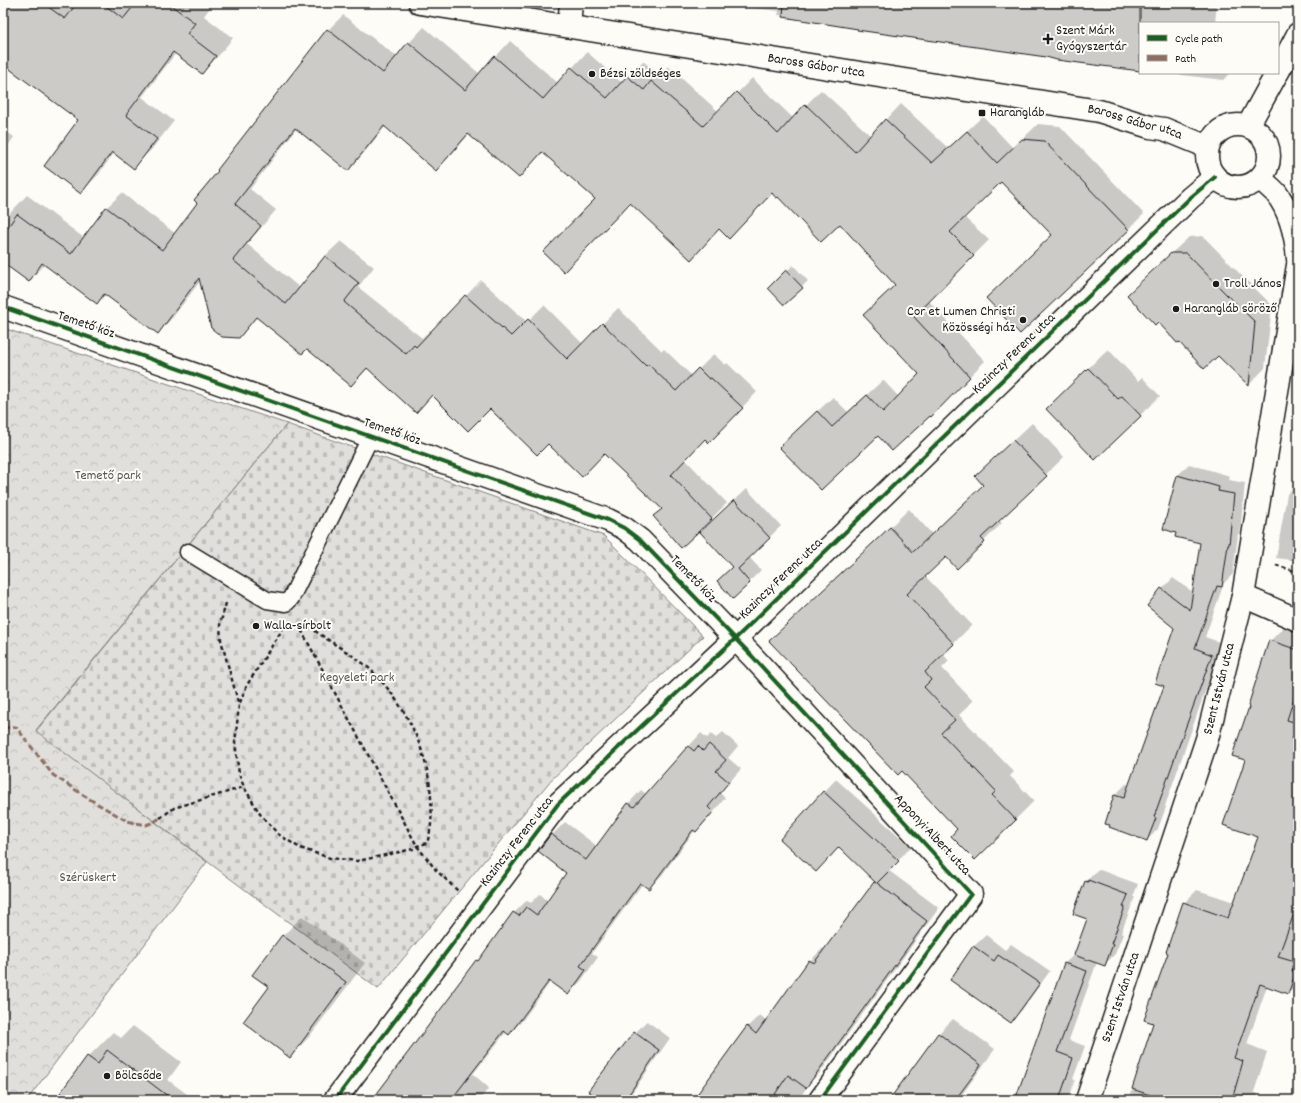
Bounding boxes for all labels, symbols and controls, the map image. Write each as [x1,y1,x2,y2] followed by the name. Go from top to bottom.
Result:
[1056,21,1127,57] place label: Szent Márk Gyógyszertár
[1139,22,1279,74] legend
[1175,31,1223,48] text: Cycle path
[1043,34,1053,44] marker: Szent Márk Gyógyszertár
[766,48,866,84] street label: Baross Gábor utca
[1175,51,1196,68] text: Path
[600,64,681,84] place label: Bézsi zöldséges
[587,69,597,79] marker: Bézsi zöldséges
[1086,99,1186,146] street label: Baross Gábor utca
[990,103,1044,123] place label: Harangláb
[977,108,987,118] marker: Harangláb
[1224,274,1282,294] place label: Troll János
[1211,279,1221,289] marker: Troll János
[1184,299,1278,319] place label: Harangláb söröző
[907,302,1016,338] place label: Cor et Lumen Christi Közösségi ház
[1171,304,1181,314] marker: Harangláb söröző
[55,306,118,344] street label: Temető köz
[968,308,1061,399] street label: Kazinczy Ferenc utca
[1018,315,1028,325] marker: Cor et Lumen Christi Közösségi ház
[361,413,424,451] street label: Temető köz
[75,466,141,486] park label: Temető park
[735,533,828,624] street label: Kazinczy Ferenc utca
[665,551,721,608] street label: Temető köz
[264,616,331,636] place label: Walla-sírbolt
[251,621,261,631] marker: Walla-sírbolt
[1198,641,1241,737] street label: Szent István utca
[320,668,395,688] park label: Kegyeleti park
[889,790,975,880] street label: Apponyi Albert utca
[475,792,559,891] street label: Kazinczy Ferenc utca
[60,868,116,888] park label: Szérüskert
[1097,949,1146,1045] street label: Szent István utca
[115,1066,162,1086] place label: Bölcsőde
[102,1071,112,1081] marker: Bölcsőde

